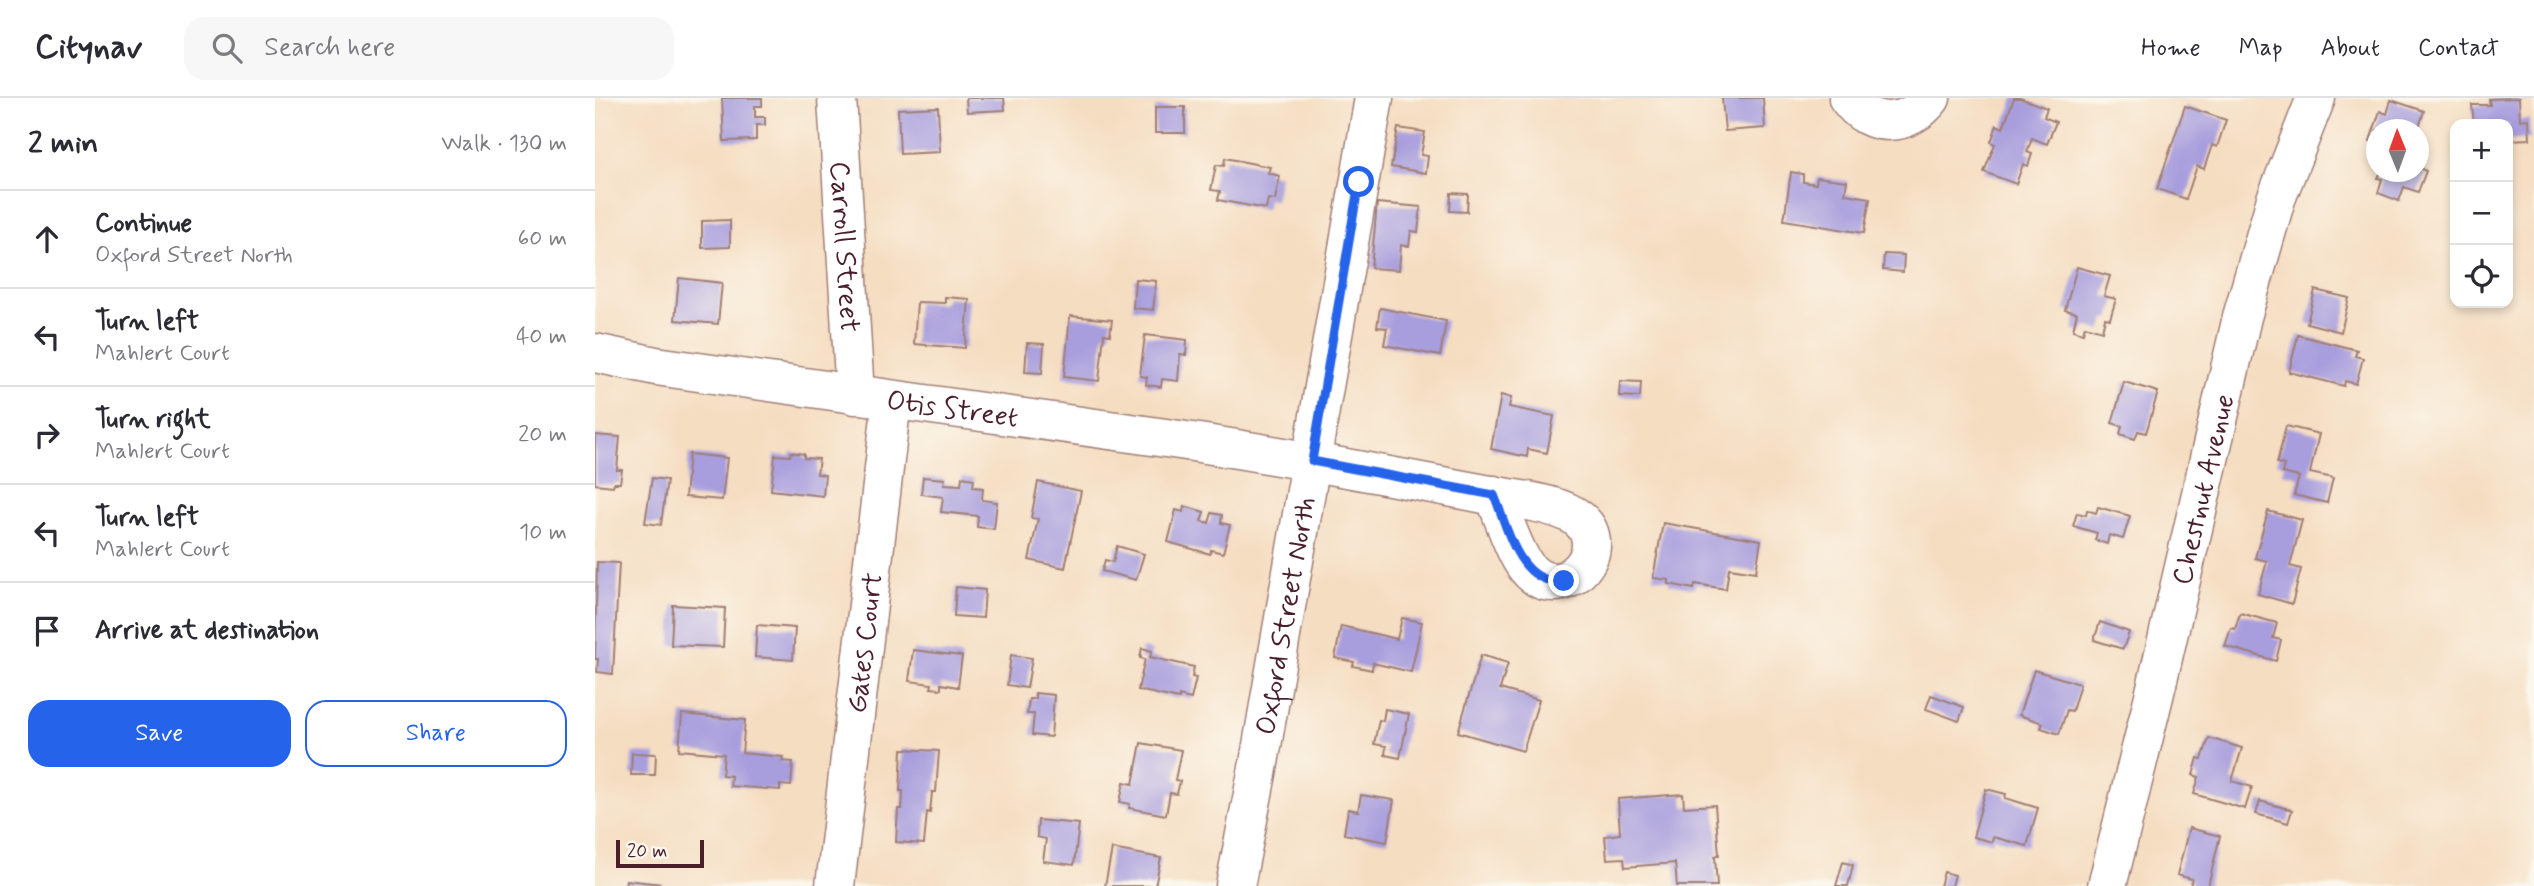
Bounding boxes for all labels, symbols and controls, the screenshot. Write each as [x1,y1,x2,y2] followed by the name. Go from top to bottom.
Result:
[184,17,674,80] search box
[35,26,142,70] text: Citynav
[208,29,246,67] icon: search
[264,31,395,65] text: Search here
[2141,33,2201,64] text: Home
[2239,33,2283,64] text: Map
[2321,33,2380,64] text: About
[2418,33,2499,64] text: Contact
[2366,119,2429,182] north arrow
[2450,119,2513,308] map controls
[2450,119,2513,182] button: +
[28,124,98,163] text: 2 min
[441,129,567,159] text: Walk · 130 m
[820,160,867,333] street label: Carroll Street
[1343,166,1374,197] route start
[2450,182,2513,245] button: −
[95,207,192,241] text: Continue
[28,220,66,258] icon: ahead
[518,224,567,254] text: 60 m
[95,241,293,271] text: Oxford Street North
[2450,245,2513,308] button: locate
[95,305,199,339] text: Turn left
[28,318,66,356] icon: left
[516,322,567,352] text: 40 m
[95,339,230,369] text: Mahlert Court
[884,383,1020,438] street label: Otis Street
[2165,391,2244,589] street label: Chestnut Avenue
[95,403,211,437] text: Turn right
[28,416,66,454] icon: right
[518,420,567,450] text: 20 m
[95,437,230,467] text: Mahlert Court
[1248,494,1326,738] street label: Oxford Street North
[95,501,199,535] text: Turn left
[28,514,66,552] icon: left
[519,518,567,548] text: 10 m
[95,535,230,565] text: Mahlert Court
[1548,565,1579,596] route end
[839,571,893,715] street label: Gates Court
[28,612,66,650] icon: arrive
[95,614,319,648] text: Arrive at destination
[28,700,291,767] button: Save
[305,700,567,767] button: Share
[616,837,703,869] scale bar
[627,839,667,864] text: 20 m

